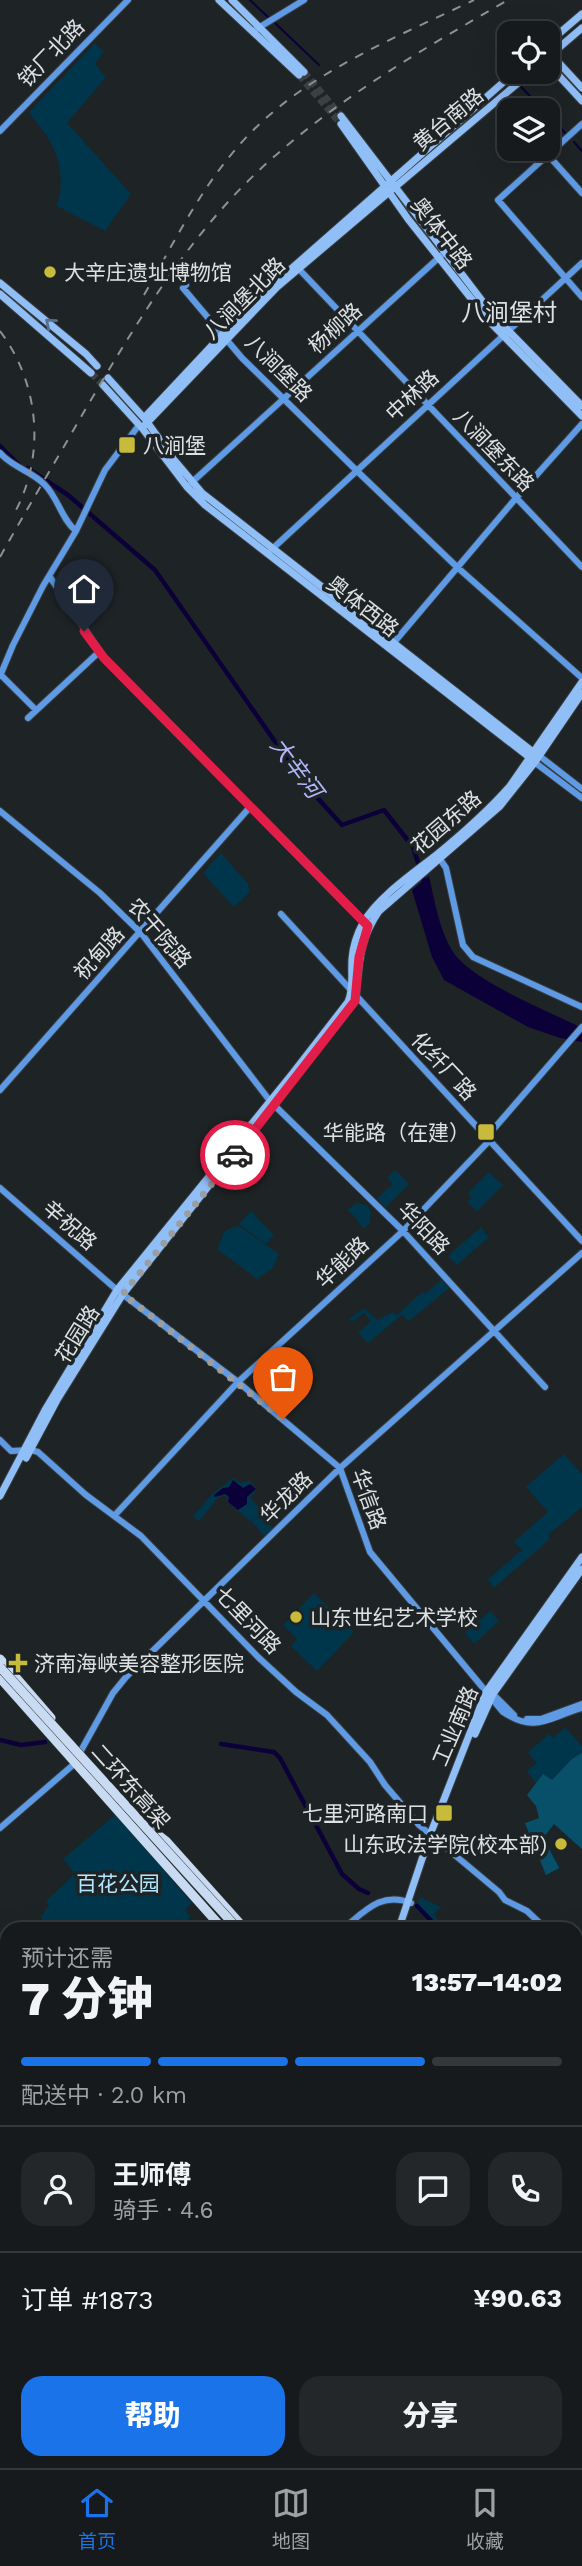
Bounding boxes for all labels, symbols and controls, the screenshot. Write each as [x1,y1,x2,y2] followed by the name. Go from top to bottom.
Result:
[13,14,89,92] street label: 铁厂北路
[497,21,560,161] map controls
[497,21,560,84] button: locate
[408,82,488,156] street label: 黄台南路
[497,98,560,161] button: layers
[406,192,478,274] street label: 奥体中路
[198,252,290,344] street label: 八涧堡北路
[64,260,232,285] place label: 大辛庄遗址博物馆
[42,264,58,280] marker: 大辛庄遗址博物馆
[303,298,367,358] street label: 杨柳路
[461,299,557,327] district label: 八涧堡村
[45,319,58,331] one-way arrow
[240,329,318,407] street label: 八涧堡路
[380,364,444,426] street label: 中林路
[449,404,539,496] street label: 八涧堡东路
[143,433,206,458] place label: 八涧堡
[117,435,137,455] marker: 八涧堡
[54,559,114,631] pin
[65,570,103,608] icon: home
[322,570,404,642] street label: 奥体西路
[264,732,330,807] water label: 大辛河
[406,785,486,859] street label: 花园东路
[123,893,197,973] street label: 农干院路
[69,921,129,985] street label: 祝甸路
[406,1027,482,1105] street label: 化纤厂路
[200,1120,270,1190] courier
[323,1120,470,1145] place label: 华能路（在建）
[476,1122,496,1142] marker: 华能路（在建）
[216,1136,254,1174] icon: car
[38,1195,102,1255] street label: 辛祝路
[393,1197,455,1259] street label: 华阳路
[310,1231,374,1293] street label: 华能路
[50,1301,104,1367] street label: 花园路
[253,1347,313,1419] pin
[264,1358,302,1396] icon: bag
[346,1465,392,1533] street label: 华信路
[255,1466,317,1528] street label: 华龙路
[210,1581,286,1659] street label: 七里河路
[310,1605,478,1630] place label: 山东世纪艺术学校
[288,1609,304,1625] marker: 山东世纪艺术学校
[34,1651,244,1676] place label: 济南海峡美容整形医院
[8,1653,28,1673] marker: 济南海峡美容整形医院
[427,1682,483,1770] street label: 工业南路
[87,1739,175,1833] street label: 二环东高架
[302,1801,428,1826] place label: 七里河路南口
[434,1803,454,1823] marker: 七里河路南口
[343,1832,547,1857] place label: 山东政法学院(校本部)
[553,1836,569,1852] marker: 山东政法学院(校本部)
[76,1871,160,1896] park label: 百花公园
[21,1945,113,1972] text: 预计还需
[412,1967,562,1997] text: 13:57–14:02
[21,1972,153,2026] text: 7 分钟
[21,2082,187,2109] text: 配送中 · 2.0 km
[21,2152,95,2226] button: person
[396,2152,470,2226] button: chat
[488,2152,562,2226] button: phone
[113,2160,191,2190] text: 王师傅
[113,2197,213,2224] text: 骑手 · 4.6
[473,2283,562,2313] text: ¥90.63
[21,2285,153,2315] text: 订单 #1873
[21,2376,285,2456] button: 帮助
[299,2376,562,2456] button: 分享
[78,2484,116,2553] tab: 首页
[272,2484,310,2553] tab: 地图
[466,2484,504,2553] tab: 收藏

